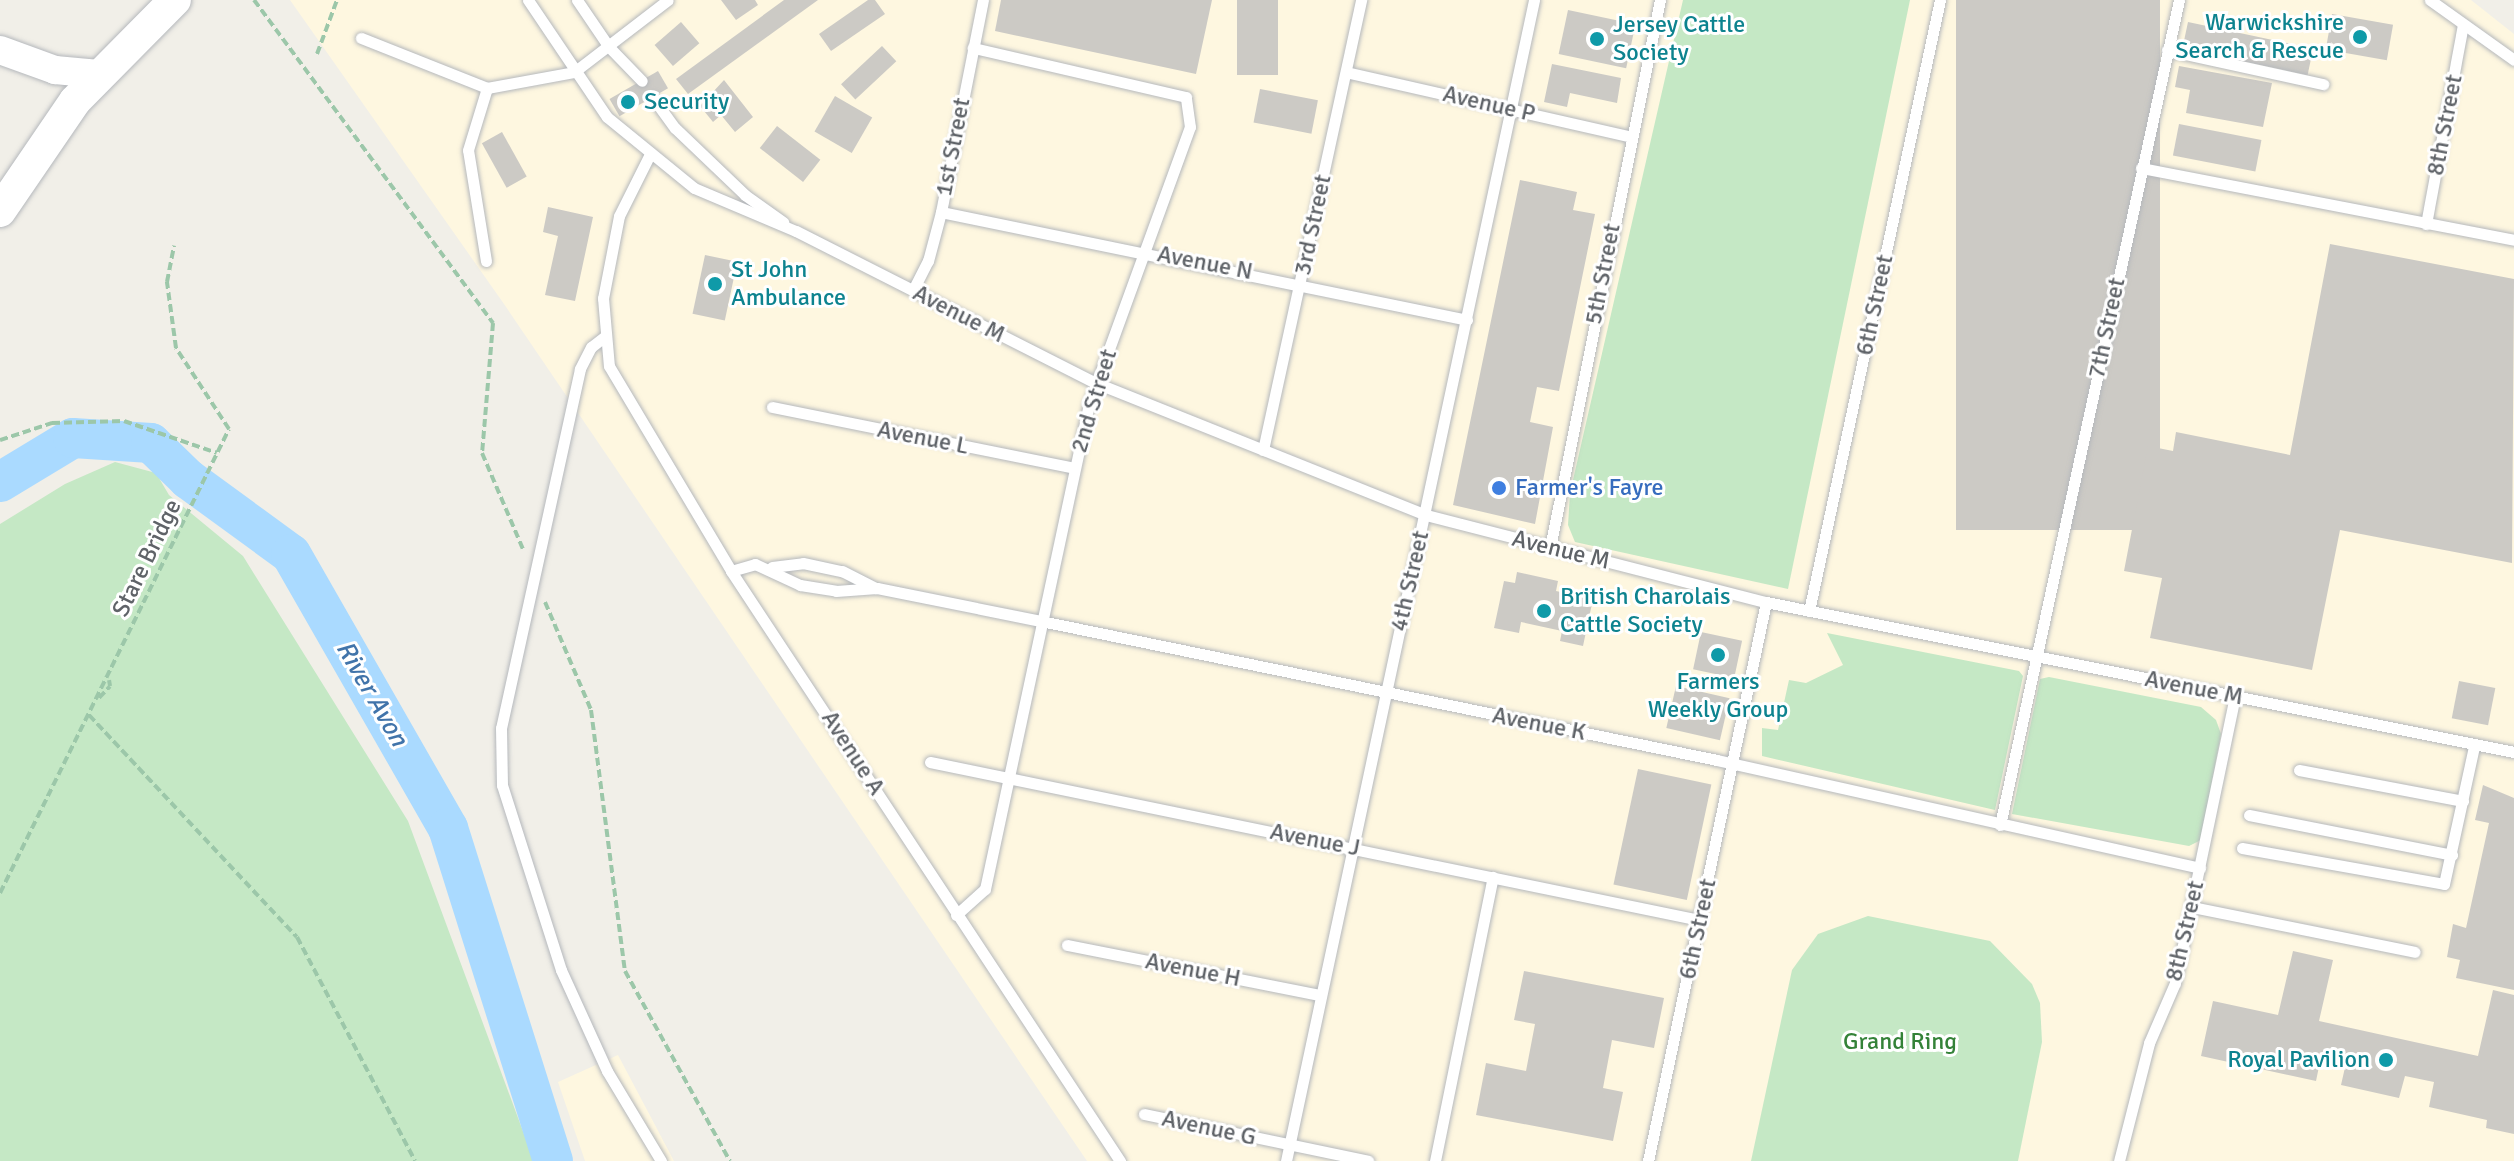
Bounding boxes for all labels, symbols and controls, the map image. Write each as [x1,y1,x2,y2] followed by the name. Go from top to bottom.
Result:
[2175,9,2344,65] place label: Warwickshire Search & Rescue
[1613,11,1745,67] place label: Jersey Cattle Society
[2351,28,2369,46] marker: Warwickshire Search & Rescue
[1588,30,1606,48] marker: Jersey Cattle Society
[2421,72,2469,178] street label: 8th Street
[1440,79,1538,129] street label: Avenue P
[644,88,729,116] place label: Security
[619,93,637,111] marker: Security
[929,95,977,199] street label: 1st Street
[1288,172,1338,278] street label: 3rd Street
[1579,221,1627,327] street label: 5th Street
[1155,240,1255,286] street label: Avenue N
[1850,252,1900,358] street label: 6th Street
[731,256,846,312] place label: St John Ambulance
[706,275,724,293] marker: St John Ambulance
[2082,275,2132,381] street label: 7th Street
[908,279,1010,349] street label: Avenue M
[1065,346,1123,456] street label: 2nd Street
[875,415,971,461] street label: Avenue L
[1515,474,1664,502] place label: Farmer's Fayre
[1490,479,1508,497] marker: Farmer's Fayre
[106,495,188,621] street label: Stare Bridge
[1509,524,1613,576] street label: Avenue M
[1384,528,1436,634] street label: 4th Street
[1560,583,1731,639] place label: British Charolais Cattle Society
[1535,602,1553,620] marker: British Charolais Cattle Society
[328,636,414,752] water label: River Avon
[1709,646,1727,664] marker: Farmers Weekly Group
[2142,664,2246,712] street label: Avenue M
[1648,668,1788,724] place label: Farmers Weekly Group
[1490,701,1588,747] street label: Avenue K
[815,705,891,801] street label: Avenue A
[1268,817,1362,863] street label: Avenue J
[1673,876,1723,982] street label: 6th Street
[2159,878,2211,984] street label: 8th Street
[1143,947,1243,993] street label: Avenue H
[1843,1028,1957,1056] park label: Grand Ring
[2227,1046,2370,1074] place label: Royal Pavilion
[2377,1051,2395,1069] marker: Royal Pavilion
[1159,1104,1259,1152] street label: Avenue G

